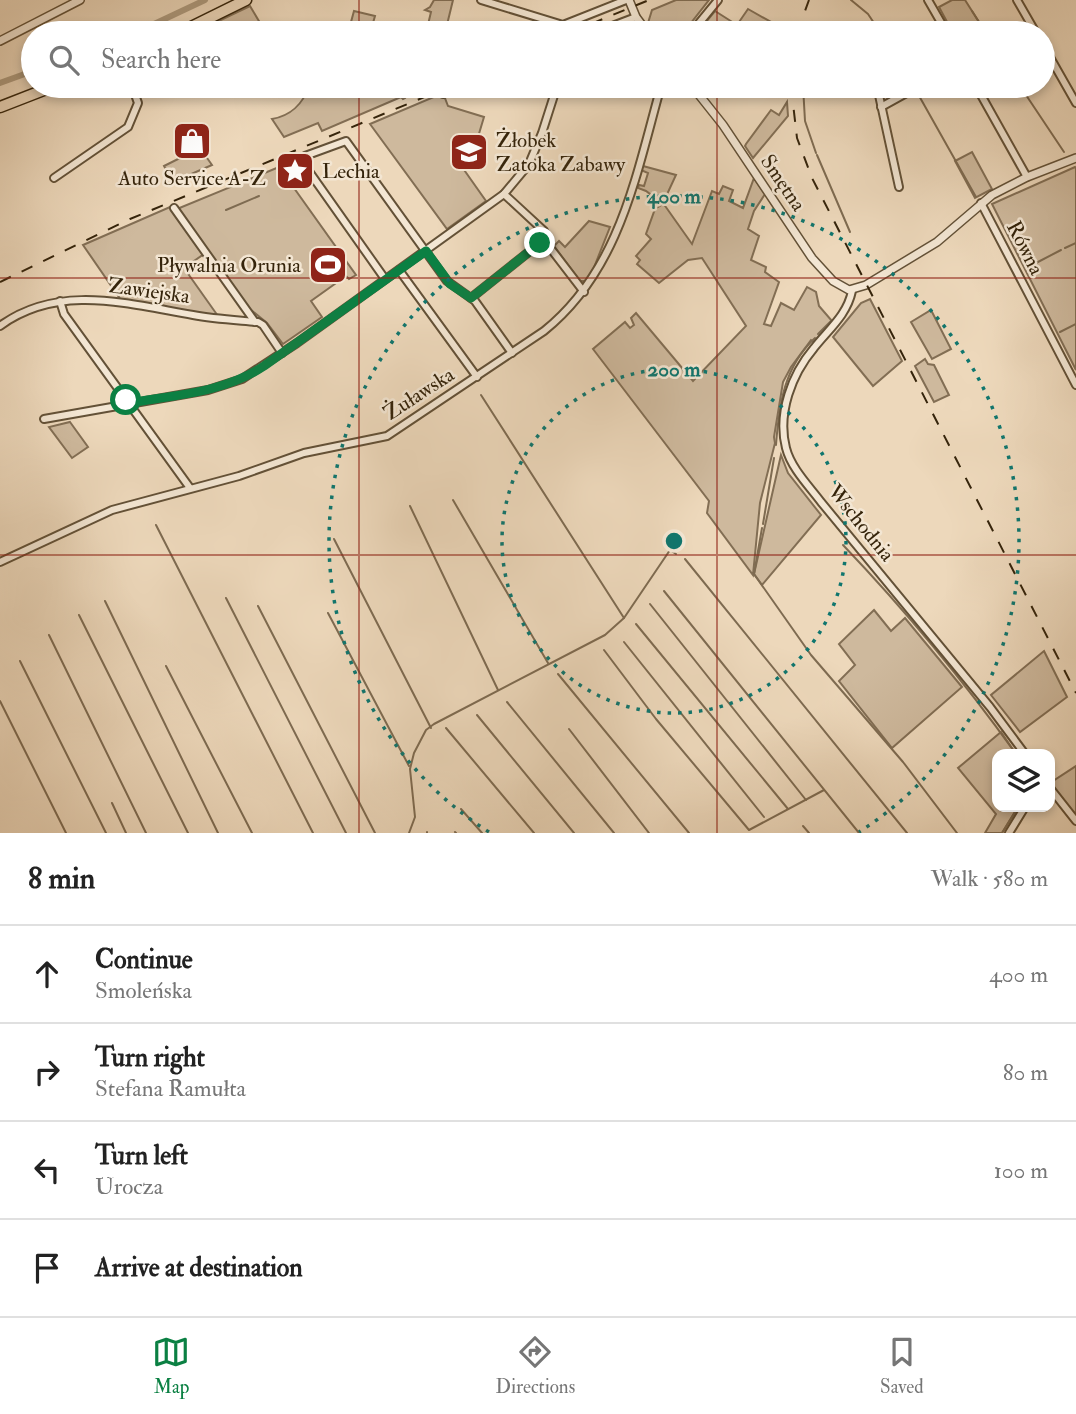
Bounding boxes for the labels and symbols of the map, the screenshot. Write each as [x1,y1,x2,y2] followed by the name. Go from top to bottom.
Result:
[171,120,213,162] shop icon: Auto Service A-Z
[496,127,626,178] place label: Żłobek Zatoka Zabawy
[448,131,490,173] school or university icon: Żłobek Zatoka Zabawy
[754,149,812,217] street label: Smętna
[274,150,316,192] place icon: Lechia
[322,158,380,185] place label: Lechia
[117,165,266,192] place label: Auto Service A-Z
[646,183,701,210] text: 400 m
[1000,216,1050,280] street label: Równa
[524,227,555,258] route end
[307,244,349,286] sports icon: Pływalnia Orunia
[157,252,301,279] place label: Pływalnia Orunia
[107,272,192,310] street label: Zawiejska
[648,356,701,383] text: 200 m
[378,361,460,427] street label: Żuławska
[110,384,141,415] route start
[821,478,901,567] street label: Wschodnia
[662,529,686,553] centre of rings

